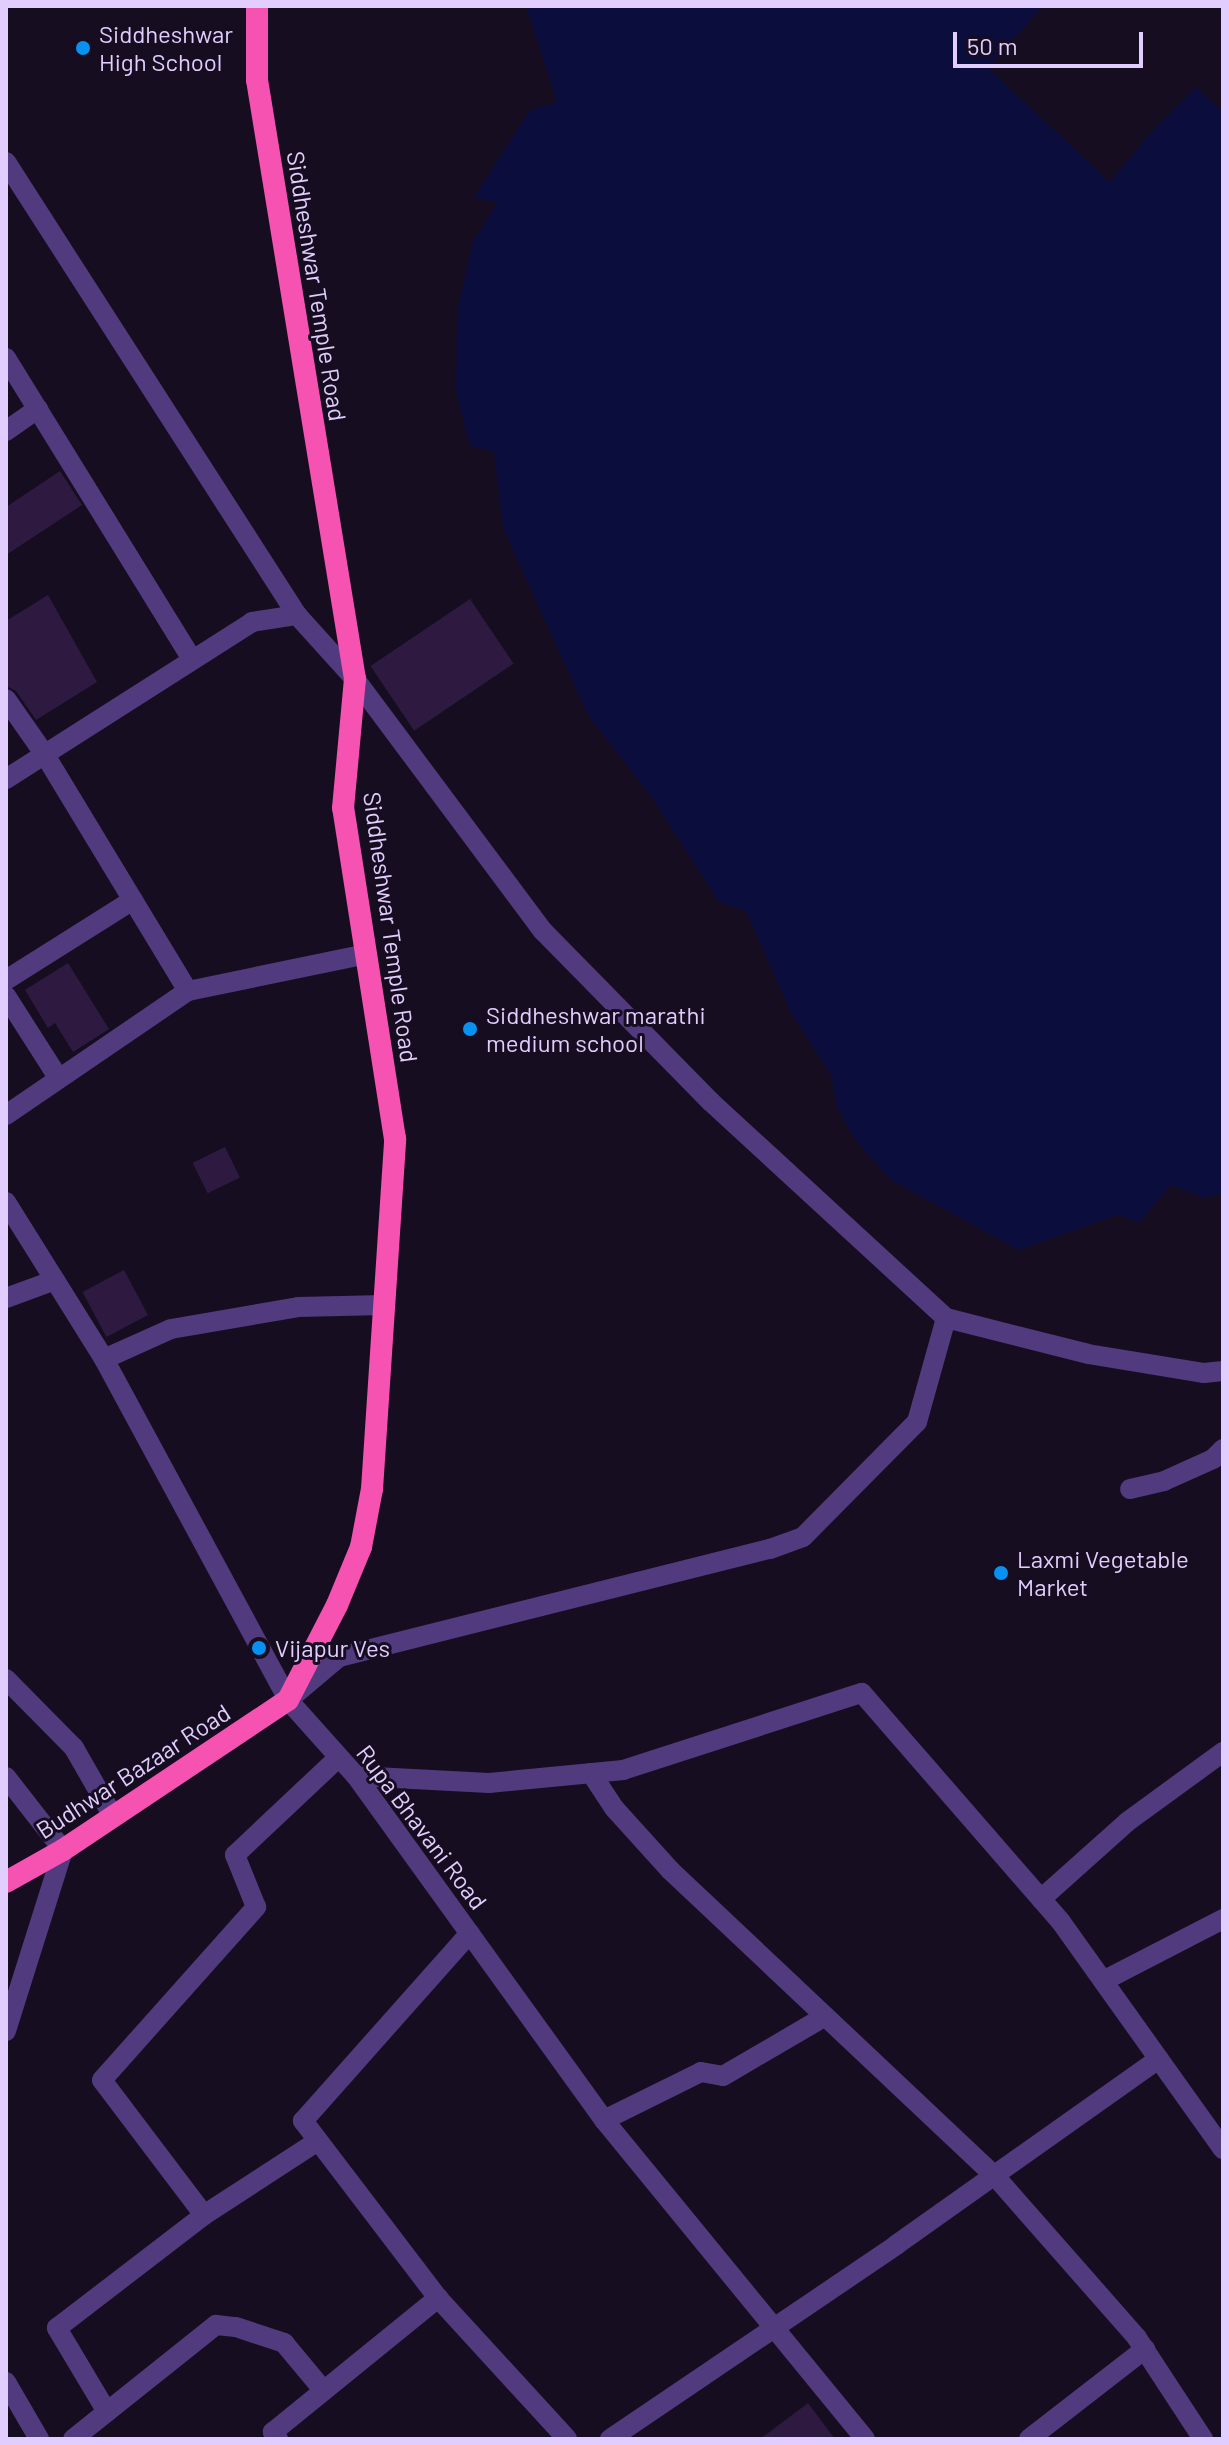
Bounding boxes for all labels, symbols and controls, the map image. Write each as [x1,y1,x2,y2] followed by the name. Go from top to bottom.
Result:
[957,16,1147,66] scale bar
[99,20,233,76] place label: Siddheshwar High School
[967,31,1018,60] text: 50 m
[74,39,92,57] marker: Siddheshwar High School
[281,149,353,423] street label: Siddheshwar Temple Road
[358,790,424,1064] street label: Siddheshwar Temple Road
[486,1001,706,1057] place label: Siddheshwar marathi medium school
[461,1020,479,1038] marker: Siddheshwar marathi medium school
[1017,1545,1189,1601] place label: Laxmi Vegetable Market
[992,1564,1010,1582] marker: Laxmi Vegetable Market
[275,1634,390,1662] place label: Vijapur Ves
[250,1639,268,1657] marker: Vijapur Ves
[31,1698,235,1844] street label: Budhwar Bazaar Road
[351,1739,493,1915] street label: Rupa Bhavani Road

